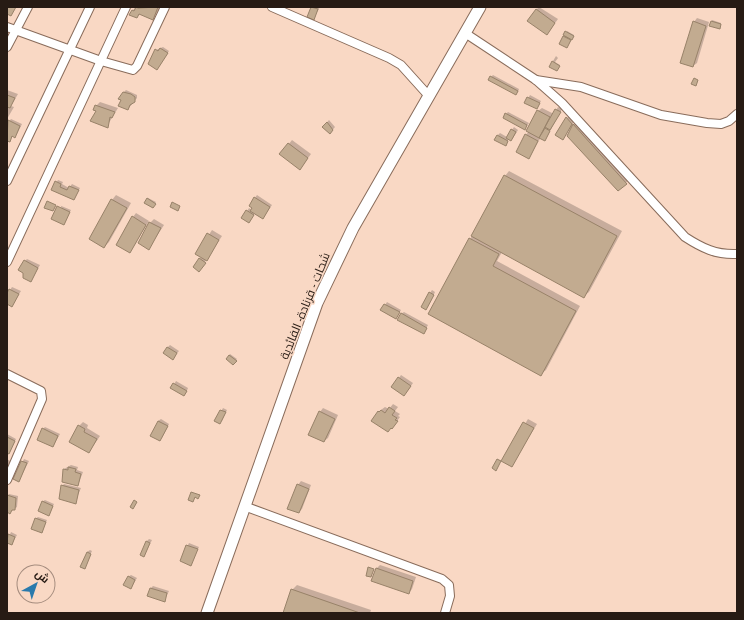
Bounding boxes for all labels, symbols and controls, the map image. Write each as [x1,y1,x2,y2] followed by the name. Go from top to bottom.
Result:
[275,250,335,362] street label: شحات - قرنادة- الفائدية
[16,564,56,604] north arrow
[32,566,53,587] text: ش

